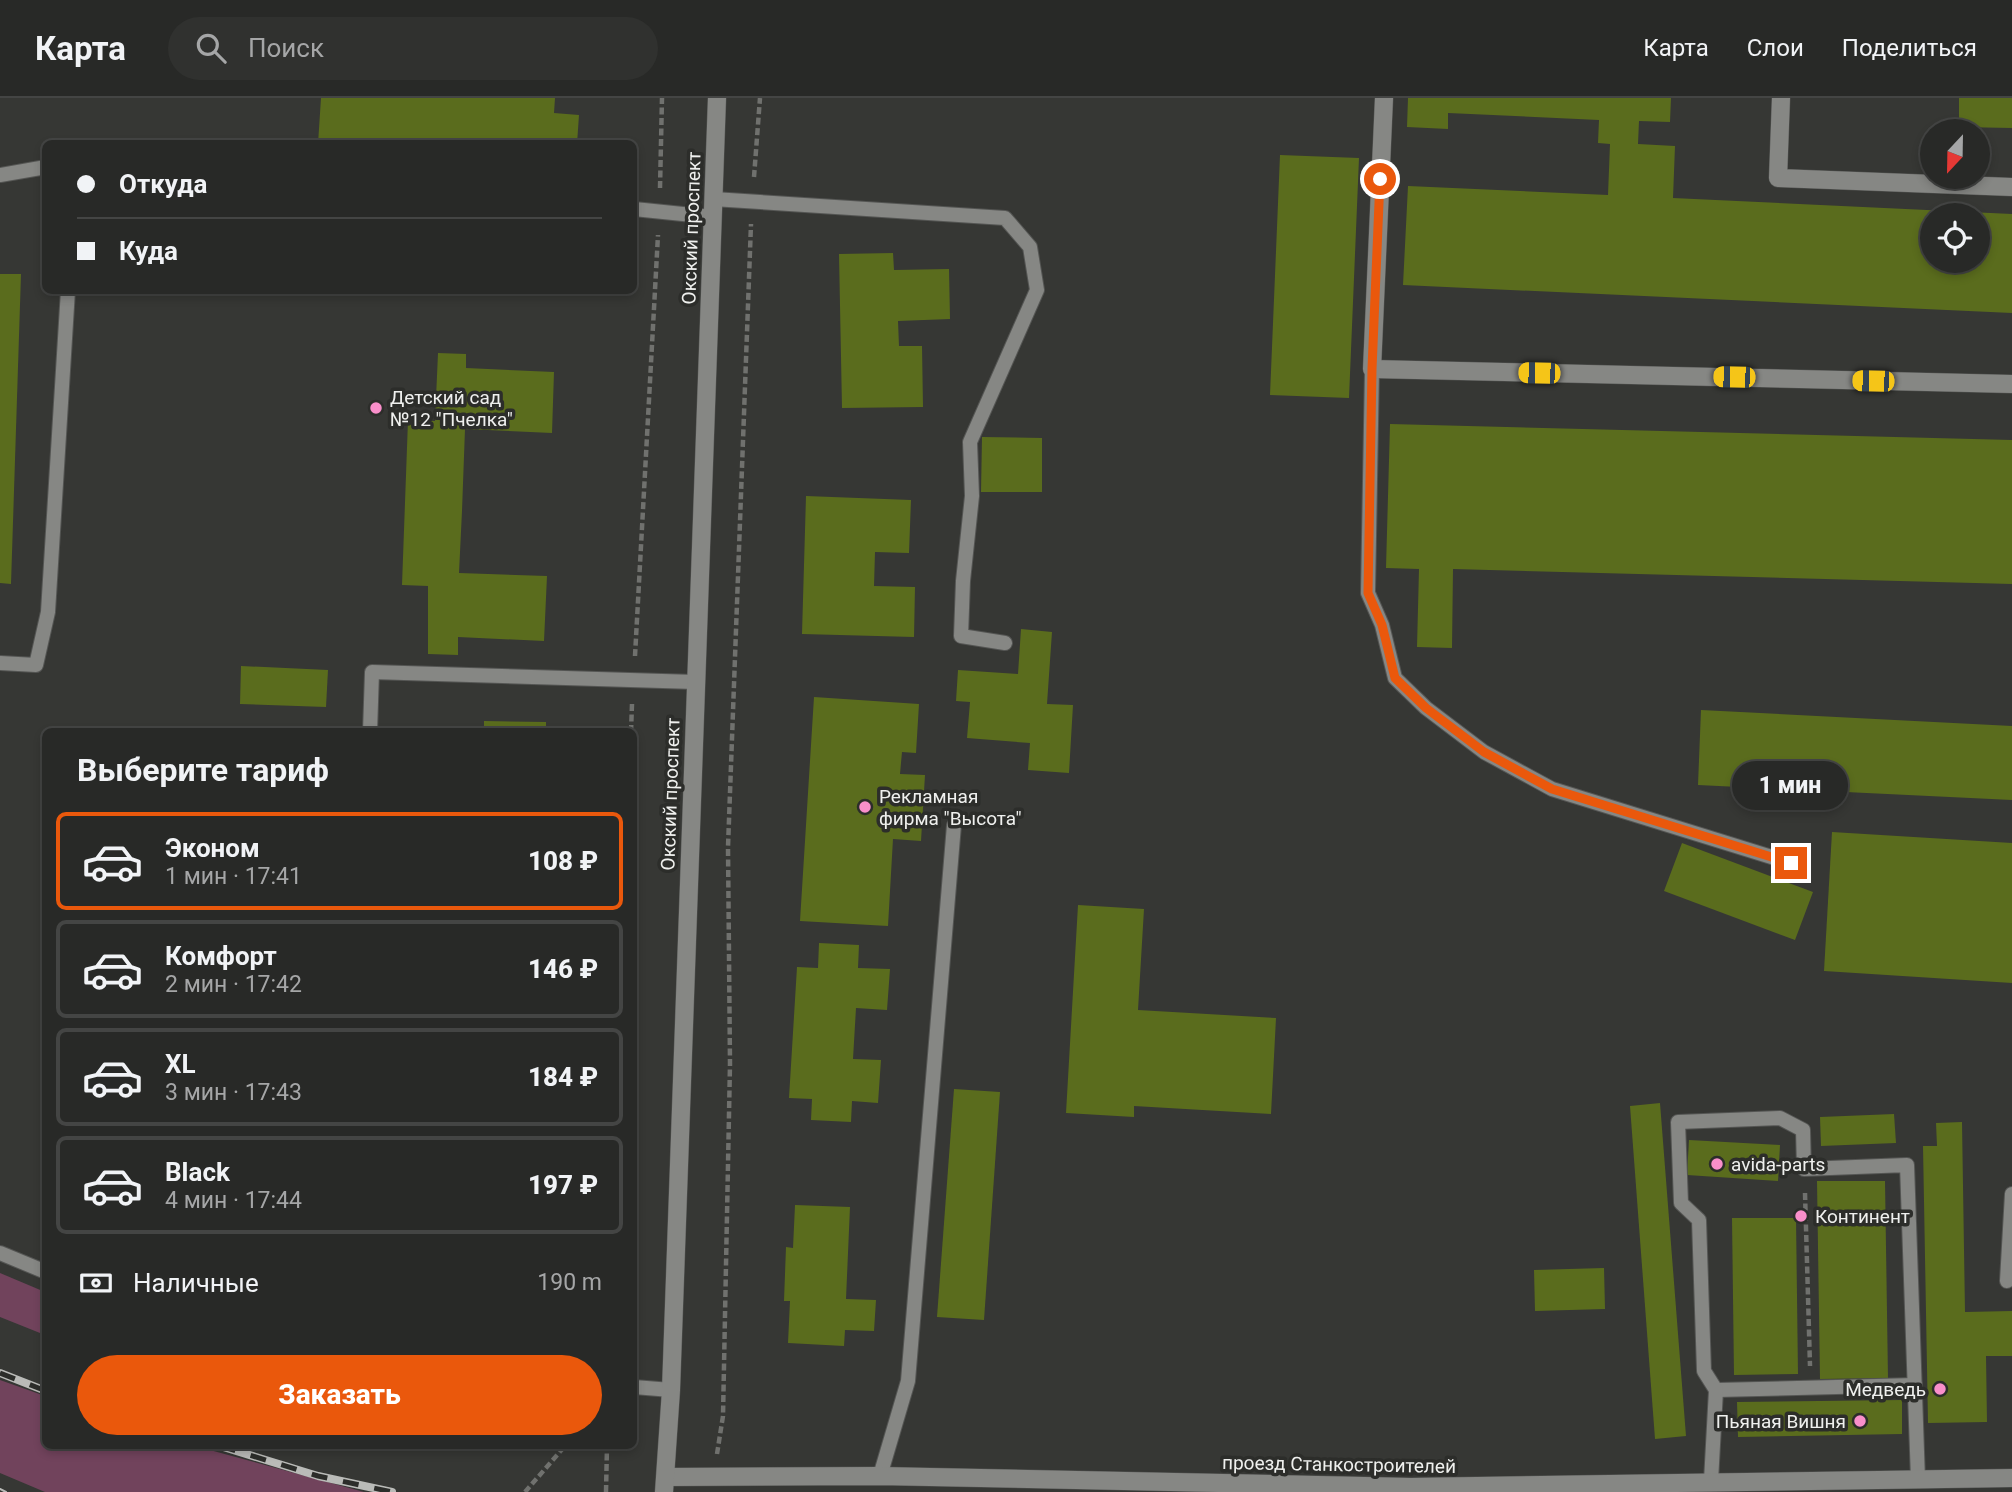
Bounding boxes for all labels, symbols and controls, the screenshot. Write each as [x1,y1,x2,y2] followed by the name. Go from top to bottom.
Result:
[168,17,658,80] search box
[35,29,126,68] text: Карта
[192,29,230,67] icon: search
[248,33,324,63] text: Поиск
[1643,34,1709,62] text: Карта
[1747,34,1804,62] text: Слои
[1842,34,1977,62] text: Поделиться
[1920,119,1990,189] north arrow
[1920,119,1990,273] map controls
[677,151,706,305] street label: Окский проспект
[1364,163,1396,195] route start
[119,169,208,199] text: Откуда
[1920,203,1990,273] button: locate
[119,236,178,266] text: Куда
[1518,362,1561,384] car
[1713,366,1756,388] car
[1852,370,1895,392] car
[390,386,513,431] place label: Детский сад №12 "Пчелка"
[368,400,384,416] marker: Детский сад №12 "Пчелка"
[656,717,685,871] street label: Окский проспект
[77,751,329,789] text: Выберите тариф
[1733,762,1849,810] callout: 1 мин
[1759,772,1821,799] text: 1 мин
[879,785,1022,830] place label: Рекламная фирма "Высота"
[857,799,873,815] marker: Рекламная фирма "Высота"
[81,830,144,893] icon: car
[165,833,260,863] text: Эконом
[528,846,598,876] text: 108 ₽
[1775,847,1807,879] route end
[165,863,302,890] text: 1 мин · 17:41
[81,938,144,1001] icon: car
[165,941,277,971] text: Комфорт
[528,954,598,984] text: 146 ₽
[165,971,302,998] text: 2 мин · 17:42
[81,1046,144,1109] icon: car
[165,1049,196,1079] text: XL
[528,1062,598,1092] text: 184 ₽
[165,1079,302,1106] text: 3 мин · 17:43
[1731,1153,1825,1176] place label: avida-parts
[81,1154,144,1217] icon: car
[1709,1156,1725,1172] marker: avida-parts
[165,1157,230,1187] text: Black
[528,1170,598,1200] text: 197 ₽
[165,1187,302,1214] text: 4 мин · 17:44
[1815,1205,1910,1228] place label: Континент
[1793,1208,1809,1224] marker: Континент
[77,1264,115,1302] icon: cash
[133,1268,259,1298] text: Наличные
[537,1269,602,1296] text: 190 m
[77,1355,602,1435] button: Заказать
[1845,1378,1926,1401] place label: Медведь
[1932,1381,1948,1397] marker: Медведь
[1716,1410,1846,1433] place label: Пьяная Вишня
[1852,1413,1868,1429] marker: Пьяная Вишня
[1222,1451,1456,1478] street label: проезд Станкостроителей

